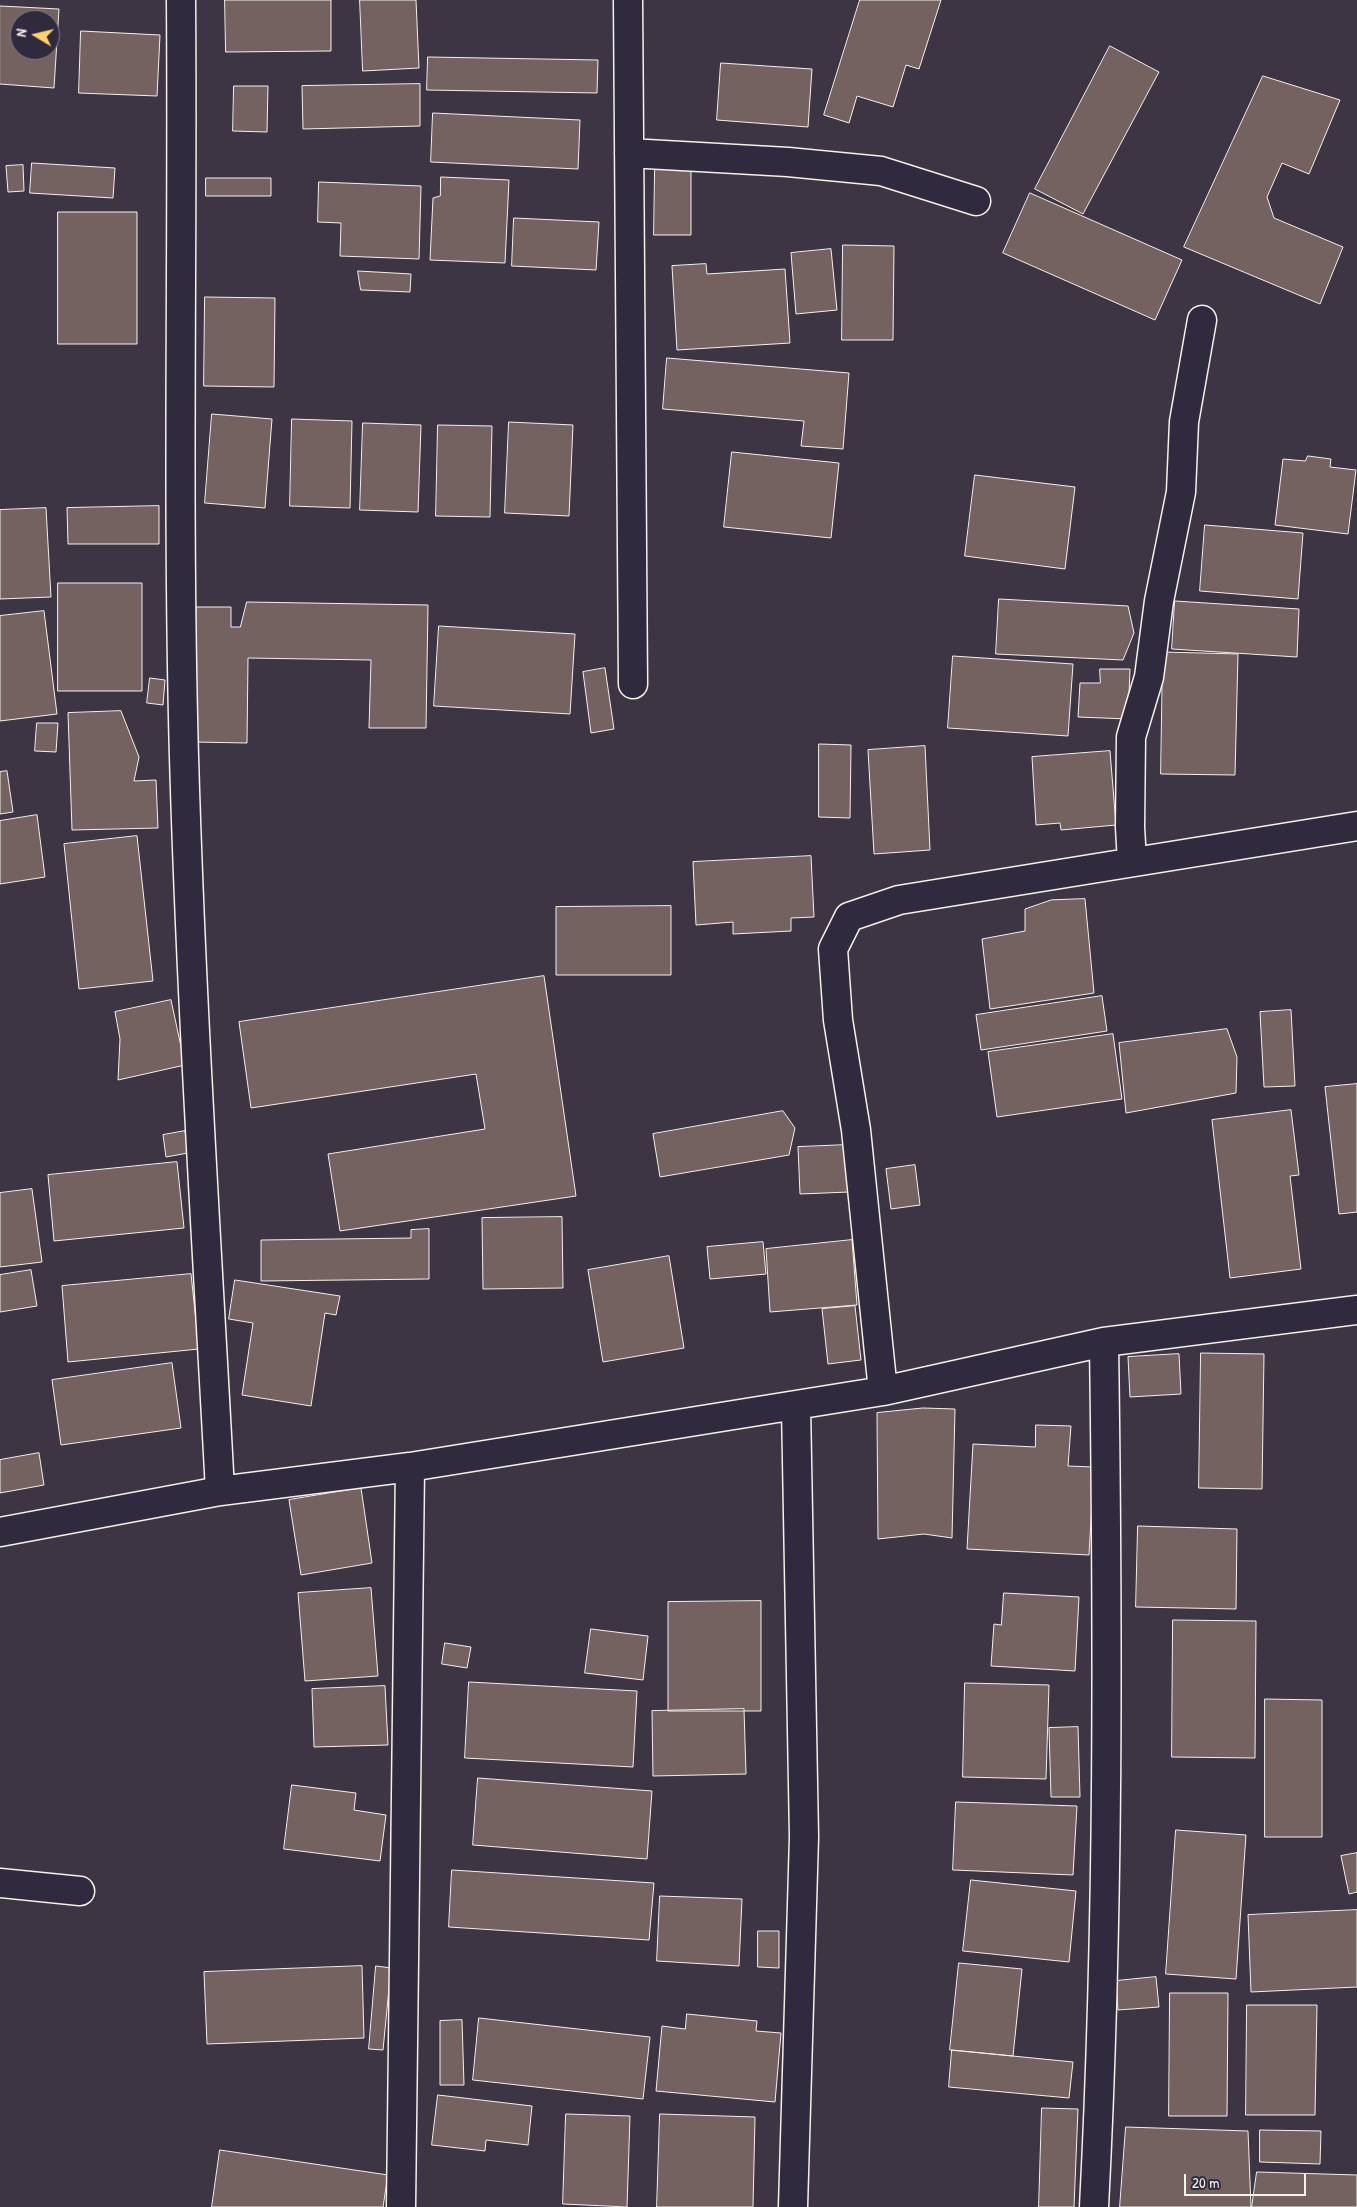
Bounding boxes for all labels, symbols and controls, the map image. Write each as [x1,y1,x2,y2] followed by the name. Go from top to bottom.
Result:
[10,10,60,60] north arrow
[11,28,31,38] text: N
[1187,2164,1310,2196] scale bar
[1192,2172,1219,2193] text: 20 m

